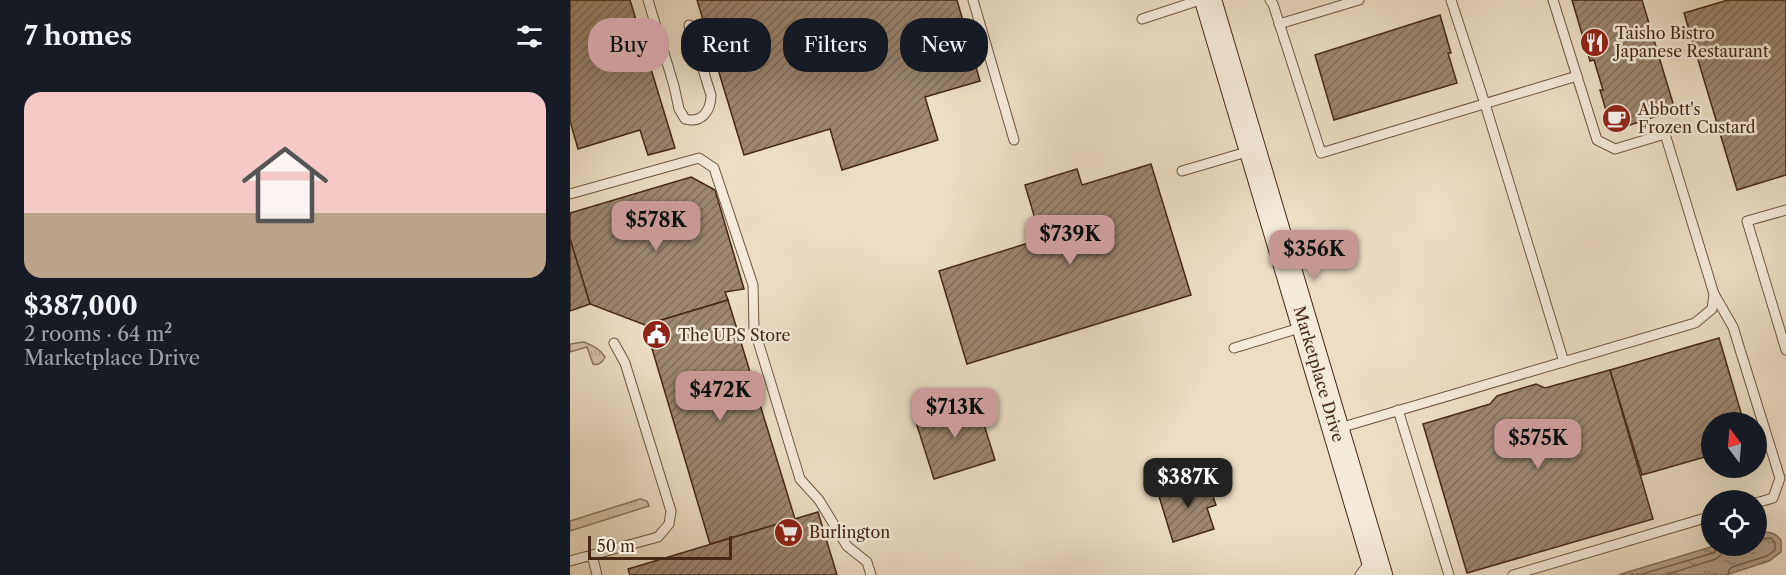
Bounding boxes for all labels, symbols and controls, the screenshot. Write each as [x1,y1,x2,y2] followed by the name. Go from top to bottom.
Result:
[588,18,669,72] chip: Buy
[681,18,771,72] chip: Rent
[783,18,888,72] chip: Filters
[900,18,988,72] chip: New
[24,20,132,52] text: 7 homes
[513,20,546,53] icon: filters
[1612,23,1769,61] place label: Taisho Bistro Japanese Restaurant
[1578,26,1610,58] restaurant icon: Taisho Bistro Japanese Restaurant
[1637,99,1756,137] place label: Abbott's Frozen Custard
[1601,102,1633,134] cafe icon: Abbott's Frozen Custard
[231,131,339,239] icon: home
[614,201,698,252] pin: $578K
[626,208,686,232] text: $578K
[1028,215,1112,266] pin: $739K
[1040,222,1100,246] text: $739K
[1272,230,1356,281] pin: $356K
[1283,237,1345,261] text: $356K
[24,290,138,322] text: $387,000
[1290,303,1349,444] street label: Marketplace Drive
[641,319,673,351] public building icon: The UPS Store
[24,322,173,346] text: 2 rooms · 64 m²
[678,325,791,345] place label: The UPS Store
[24,346,200,370] text: Marketplace Drive
[678,371,762,422] pin: $472K
[689,378,751,402] text: $472K
[913,388,997,439] pin: $713K
[926,395,984,419] text: $713K
[1701,412,1767,478] north arrow
[1701,412,1767,556] map controls
[1496,419,1580,470] pin: $575K
[1508,426,1568,450] text: $575K
[1146,458,1230,509] pin: $387K
[1157,465,1219,489] text: $387K
[1701,490,1767,556] button: locate
[772,516,804,548] supermarket icon: Burlington
[809,522,890,542] place label: Burlington
[588,533,732,560] scale bar
[597,536,635,556] text: 50 m

